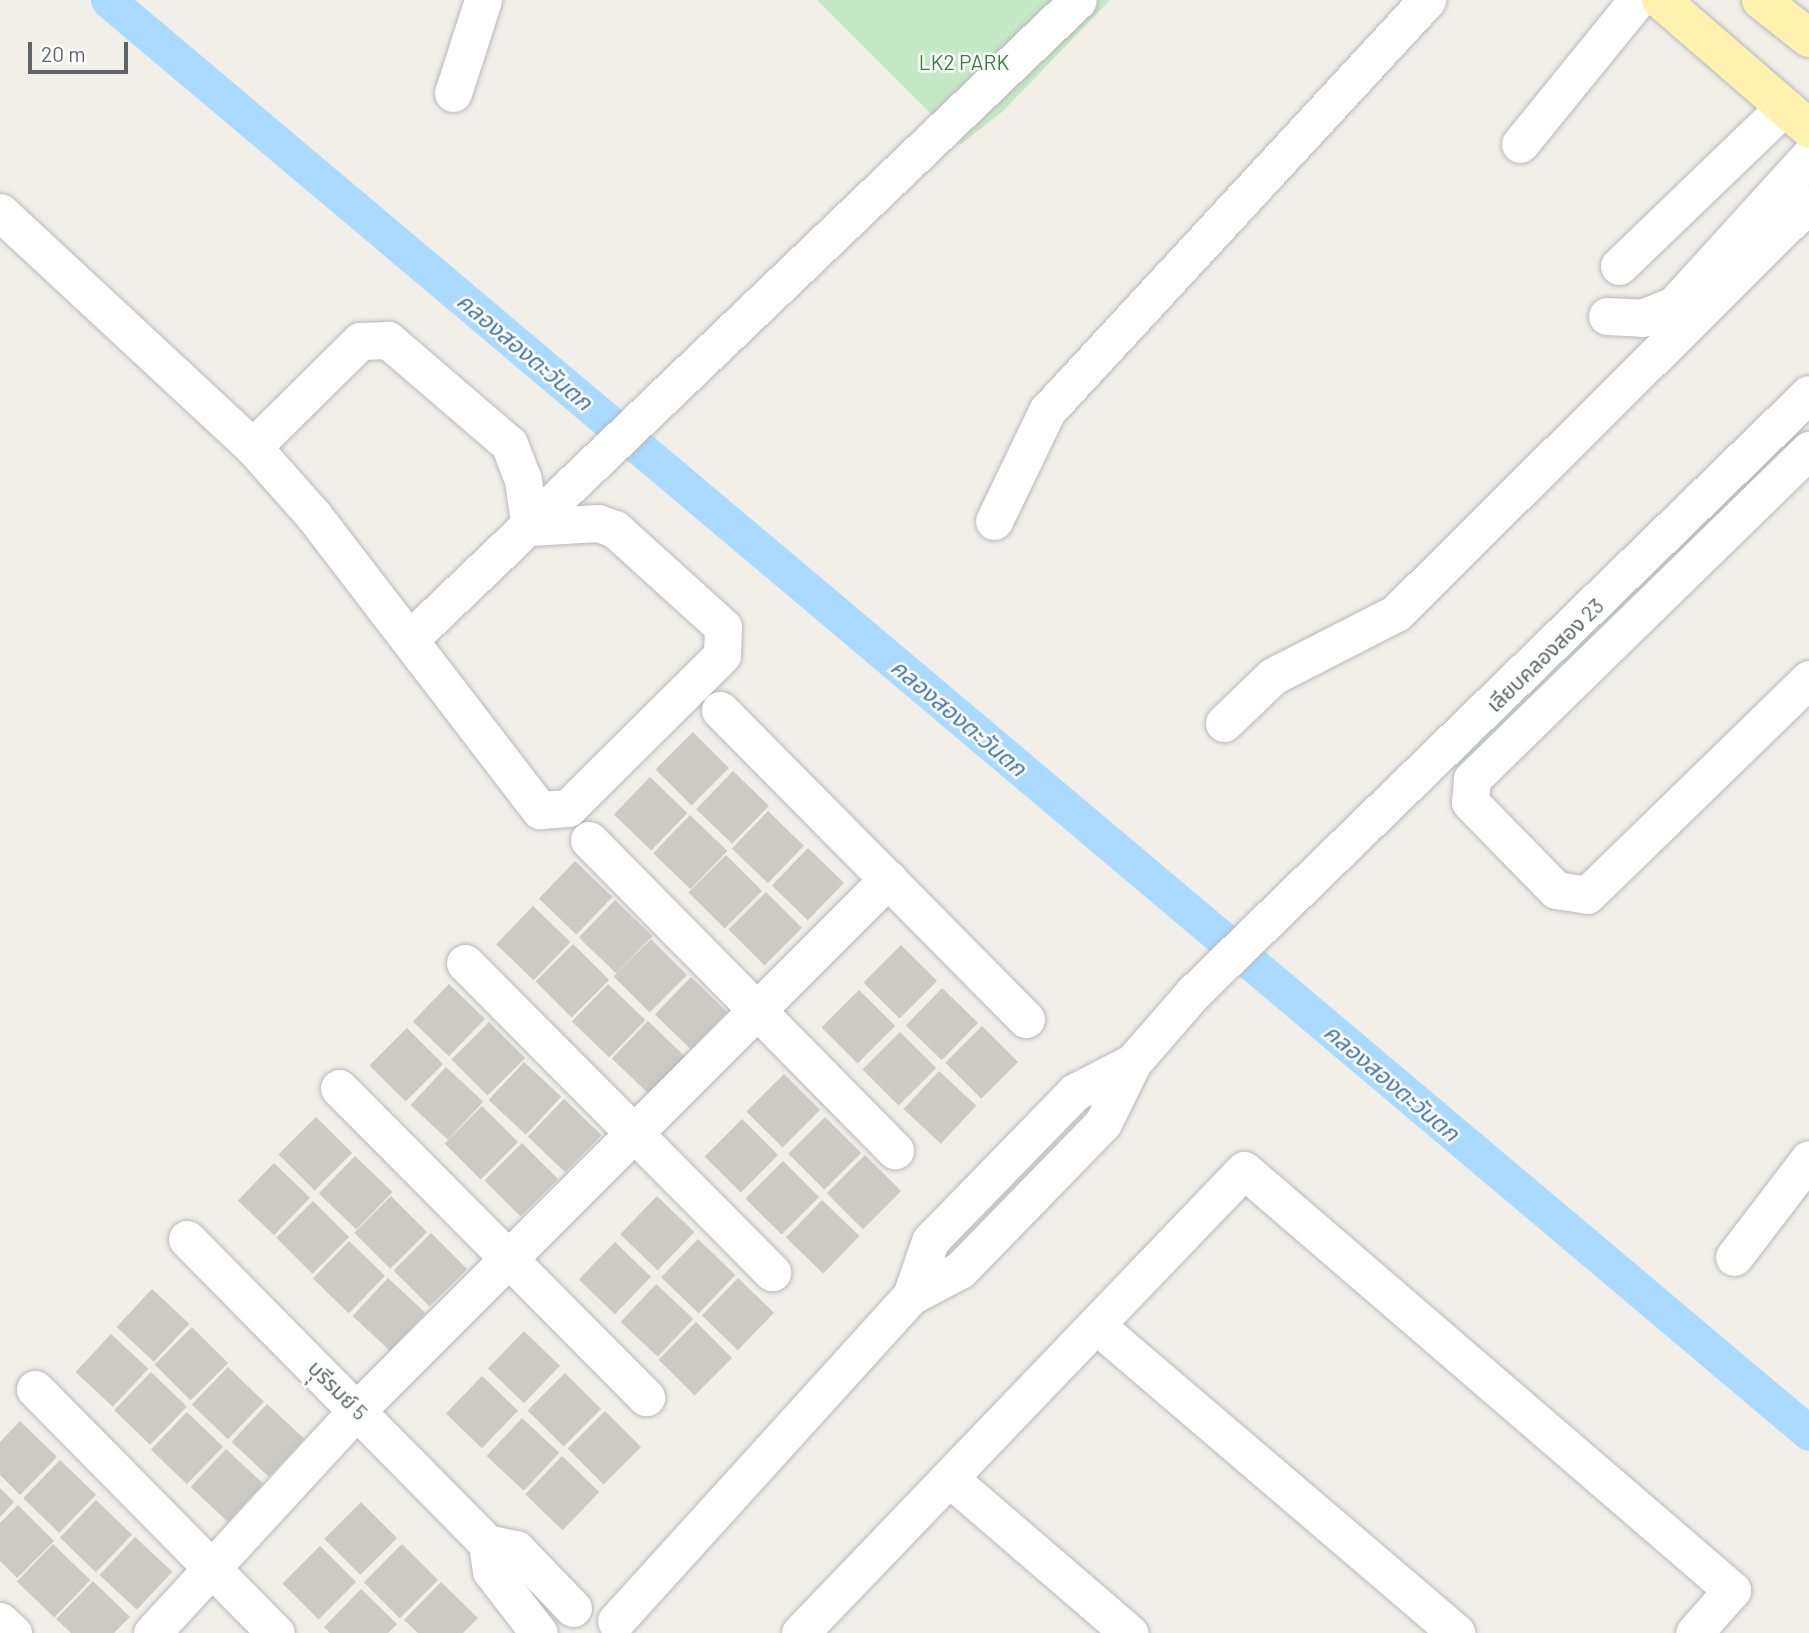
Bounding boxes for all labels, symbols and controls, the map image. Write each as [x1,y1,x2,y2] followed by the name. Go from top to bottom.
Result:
[32,28,131,72] scale bar
[41,41,86,66] text: 20 m
[919,49,1009,75] park label: LK2 PARK
[452,287,598,415] water label: คลองสองตะวันตก
[1481,593,1609,717] street label: เลียบคลองสอง 23
[886,653,1032,781] water label: คลองสองตะวันตก
[1319,1018,1465,1146] water label: คลองสองตะวันตก
[303,1355,373,1425] street label: บุุรีรมย์ 5

